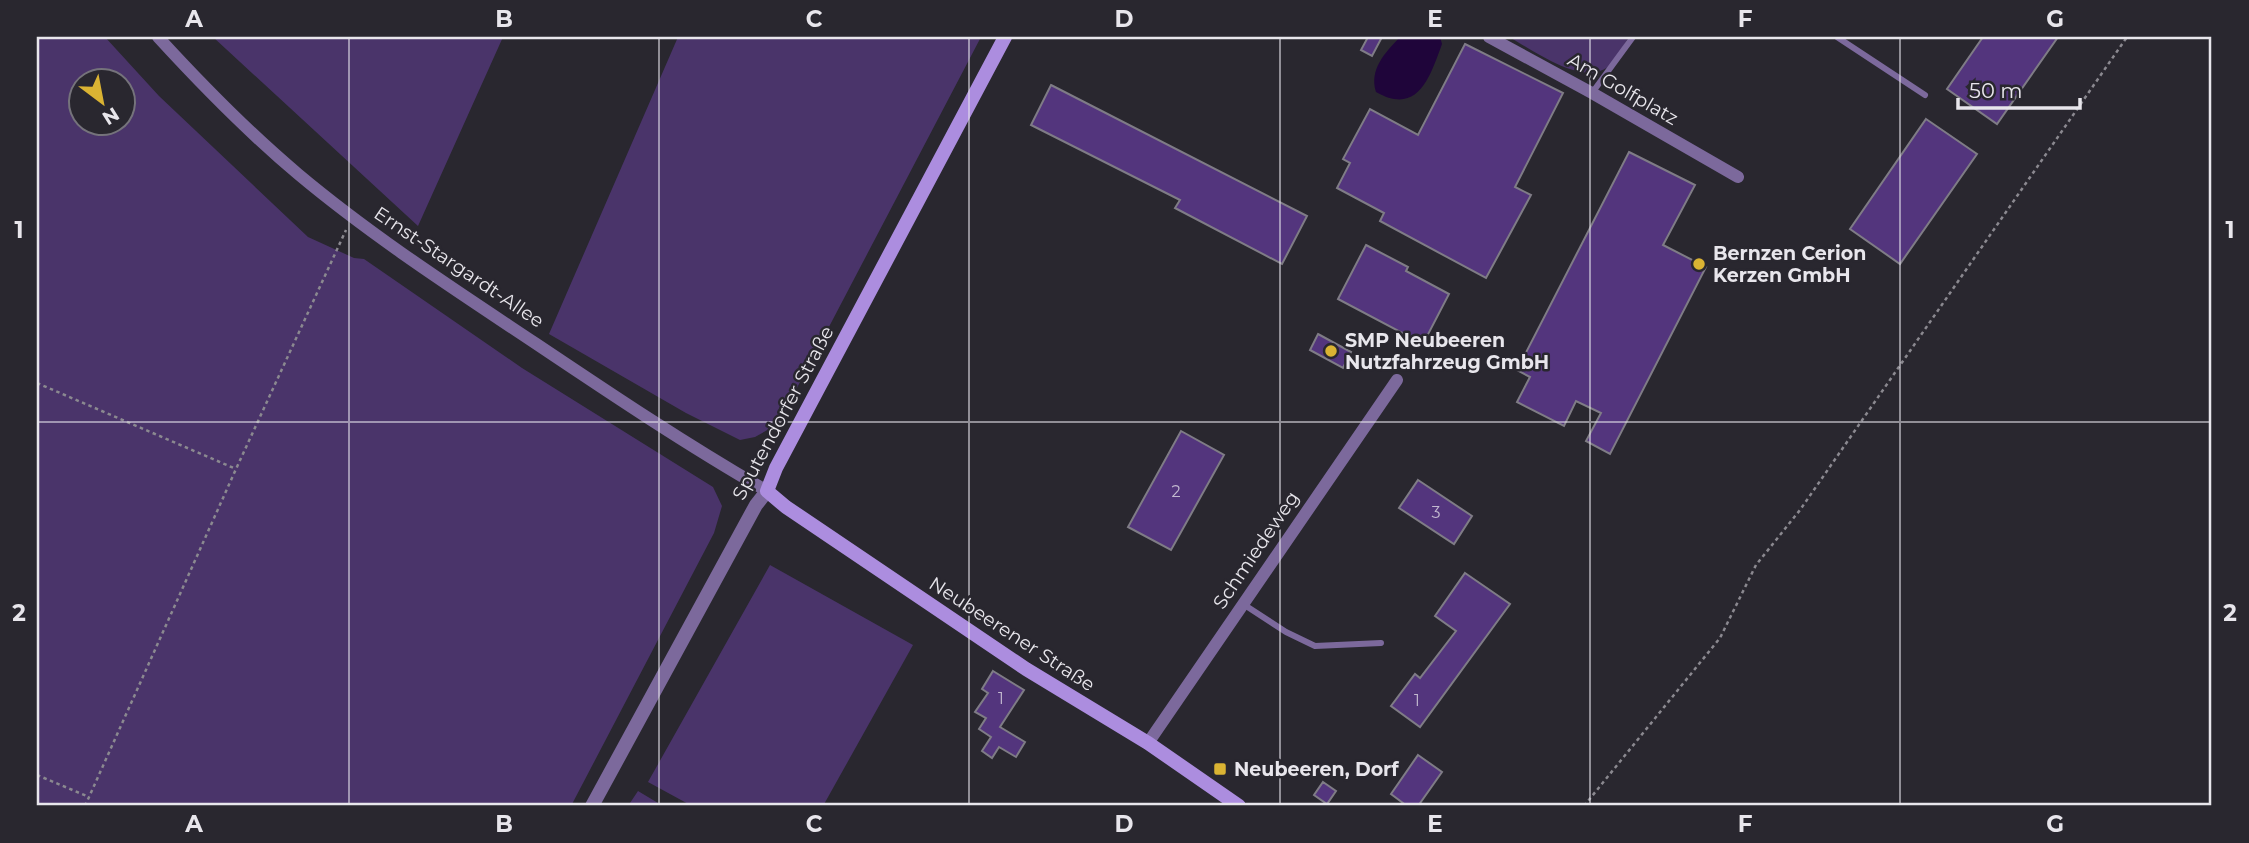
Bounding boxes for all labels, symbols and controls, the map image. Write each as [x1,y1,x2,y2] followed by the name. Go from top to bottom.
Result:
[184,5,203,33] text: A
[495,5,513,33] text: B
[806,5,823,33] text: C
[1115,5,1134,33] text: D
[1427,5,1443,33] text: E
[1738,5,1753,33] text: F
[2046,5,2064,33] text: G
[1564,48,1682,130] street label: Am Golfplatz
[66,66,136,136] north arrow
[1958,66,2081,110] scale bar
[1969,78,2023,103] text: 50 m
[98,102,123,130] text: N
[370,202,548,332] street label: Ernst-Stargardt-Allee
[14,216,24,244] text: 1
[2225,216,2235,244] text: 1
[1713,242,1866,287] place label: Bernzen Cerion Kerzen GmbH
[1691,256,1707,272] marker: Bernzen Cerion Kerzen GmbH
[727,322,839,504] street label: Sputendorfer Straße
[1345,329,1549,374] place label: SMP Neubeeren Nutzfahrzeug GmbH
[1323,343,1339,359] marker: SMP Neubeeren Nutzfahrzeug GmbH
[1171,482,1181,501] house number: 2
[1208,487,1304,613] street label: Schmiedeweg
[1431,503,1441,522] house number: 3
[925,572,1099,696] street label: Neubeerener Straße
[12,599,26,627] text: 2
[2223,599,2237,627] text: 2
[998,689,1004,708] house number: 1
[1414,691,1420,710] house number: 1
[1234,758,1399,781] place label: Neubeeren, Dorf
[1212,761,1228,777] marker: Neubeeren, Dorf
[184,810,203,838] text: A
[495,810,513,838] text: B
[806,810,823,838] text: C
[1115,810,1134,838] text: D
[1427,810,1443,838] text: E
[1738,810,1753,838] text: F
[2046,810,2064,838] text: G

